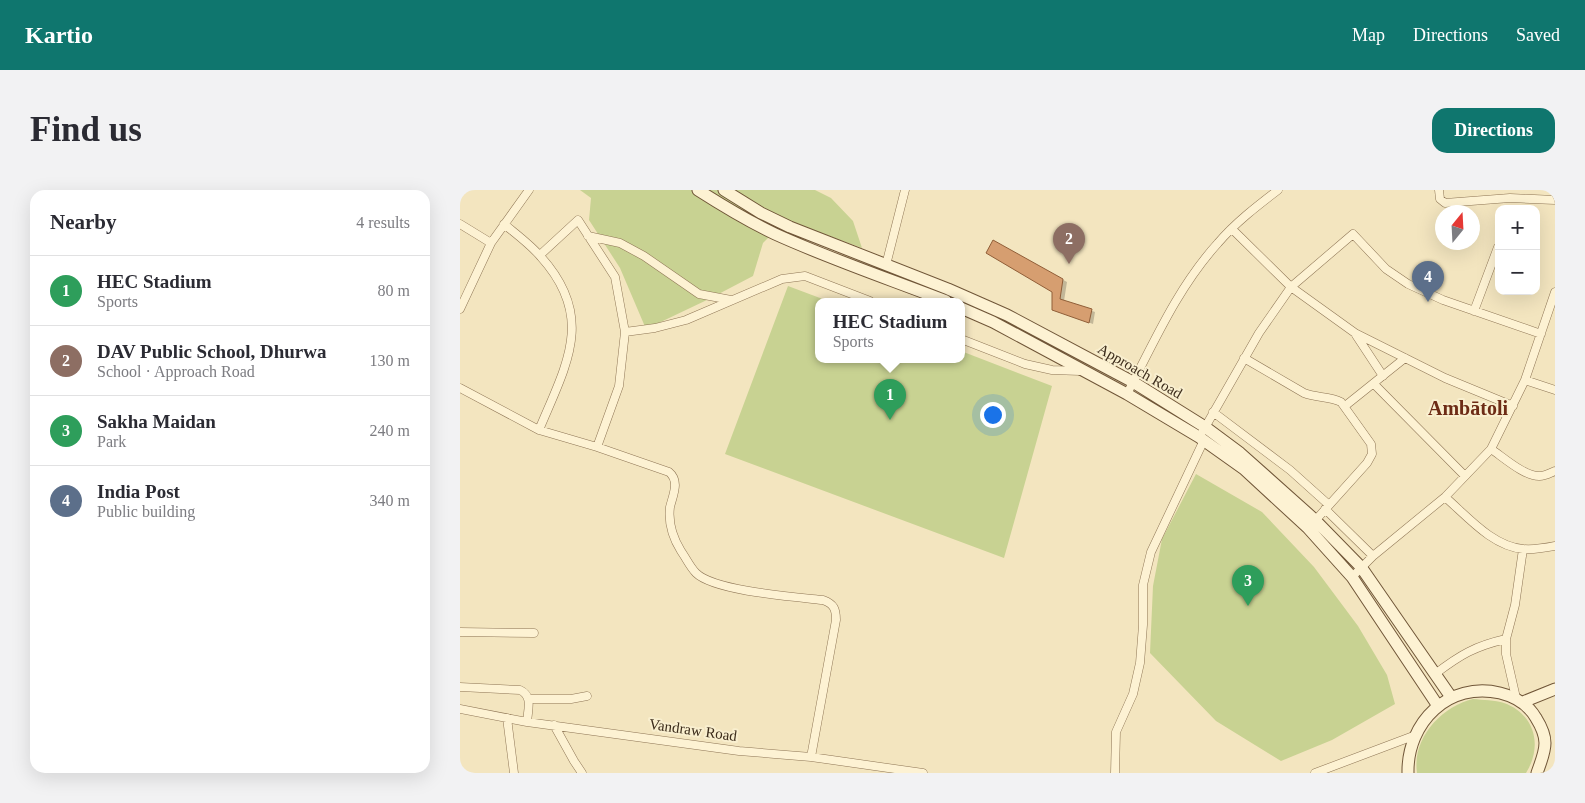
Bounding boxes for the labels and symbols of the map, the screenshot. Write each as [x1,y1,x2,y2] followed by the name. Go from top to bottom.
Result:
[1435,205,1480,250] north arrow
[1053,223,1085,264] pin: 2
[1412,261,1444,302] pin: 4
[1095,340,1185,402] street label: Approach Road
[874,379,906,420] pin: 1
[1428,397,1508,419] district label: Ambātoli
[980,402,1006,428] your location
[1232,565,1264,606] pin: 3
[648,716,739,744] street label: Vandraw Road

